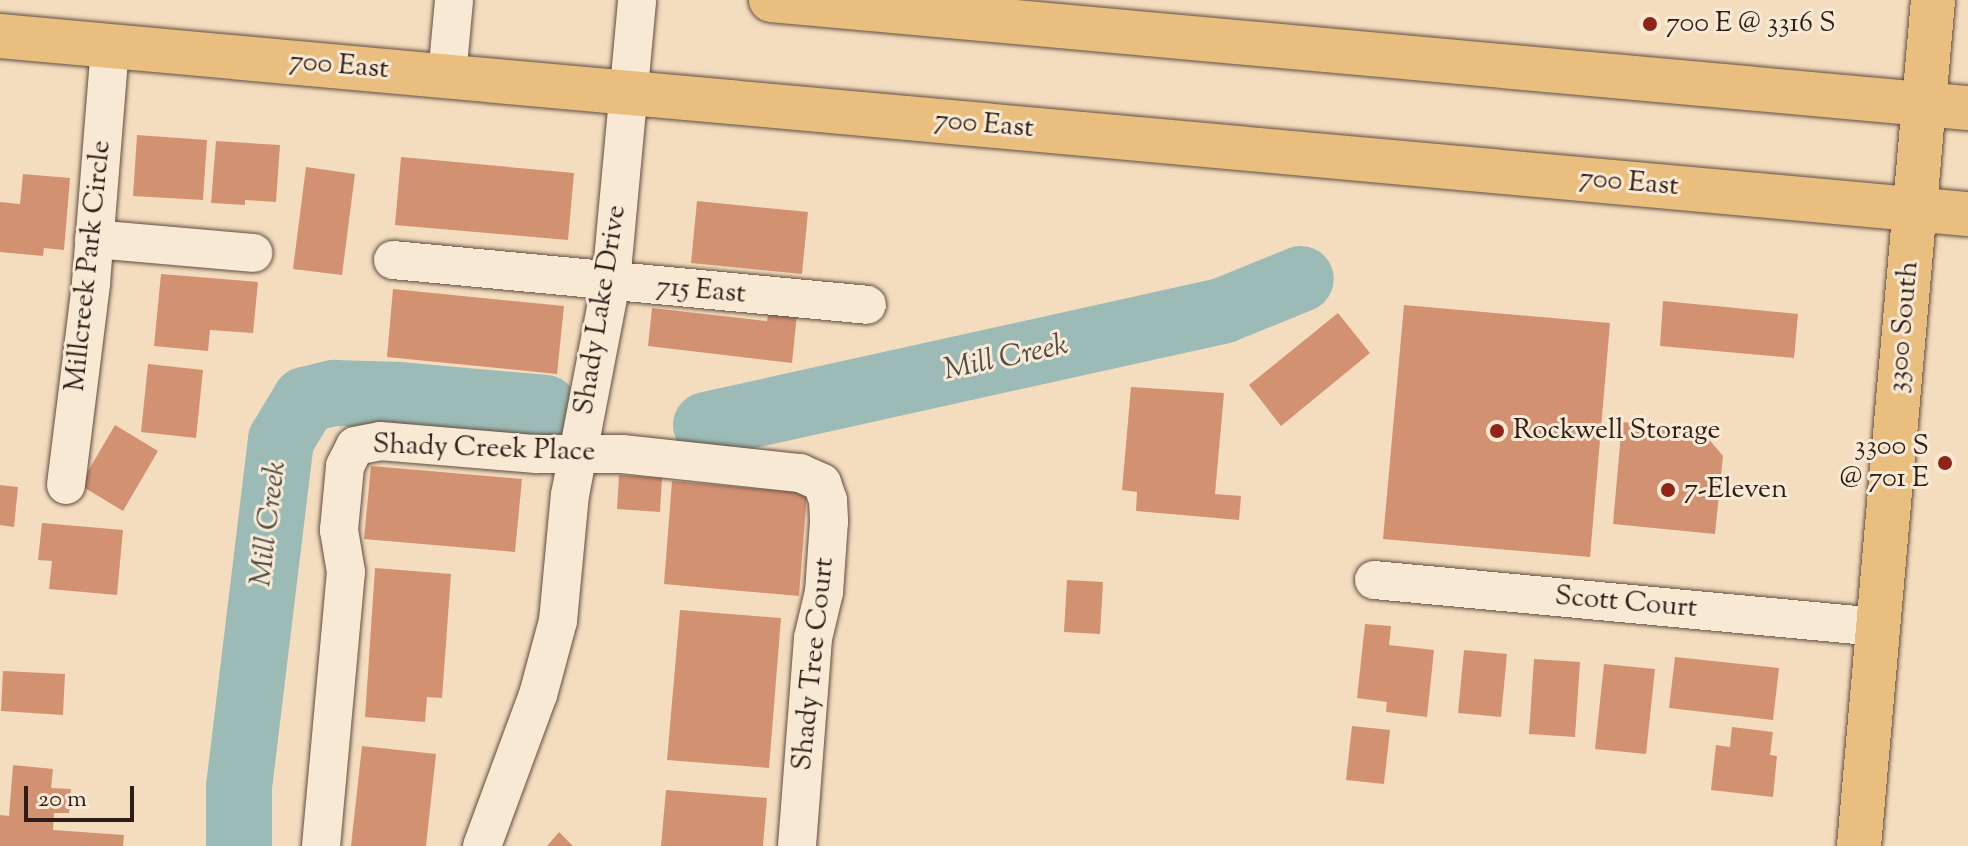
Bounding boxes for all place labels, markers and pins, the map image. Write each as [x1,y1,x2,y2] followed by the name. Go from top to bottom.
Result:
[1666,7,1836,41] place label: 700 E @ 3316 S
[1641,15,1659,33] marker: 700 E @ 3316 S
[1513,414,1721,448] place label: Rockwell Storage
[1488,422,1506,440] marker: Rockwell Storage
[1840,430,1929,496] place label: 3300 S @ 701 E
[1936,454,1954,472] marker: 3300 S @ 701 E
[1684,473,1788,507] place label: 7-Eleven
[1659,481,1677,499] marker: 7-Eleven

